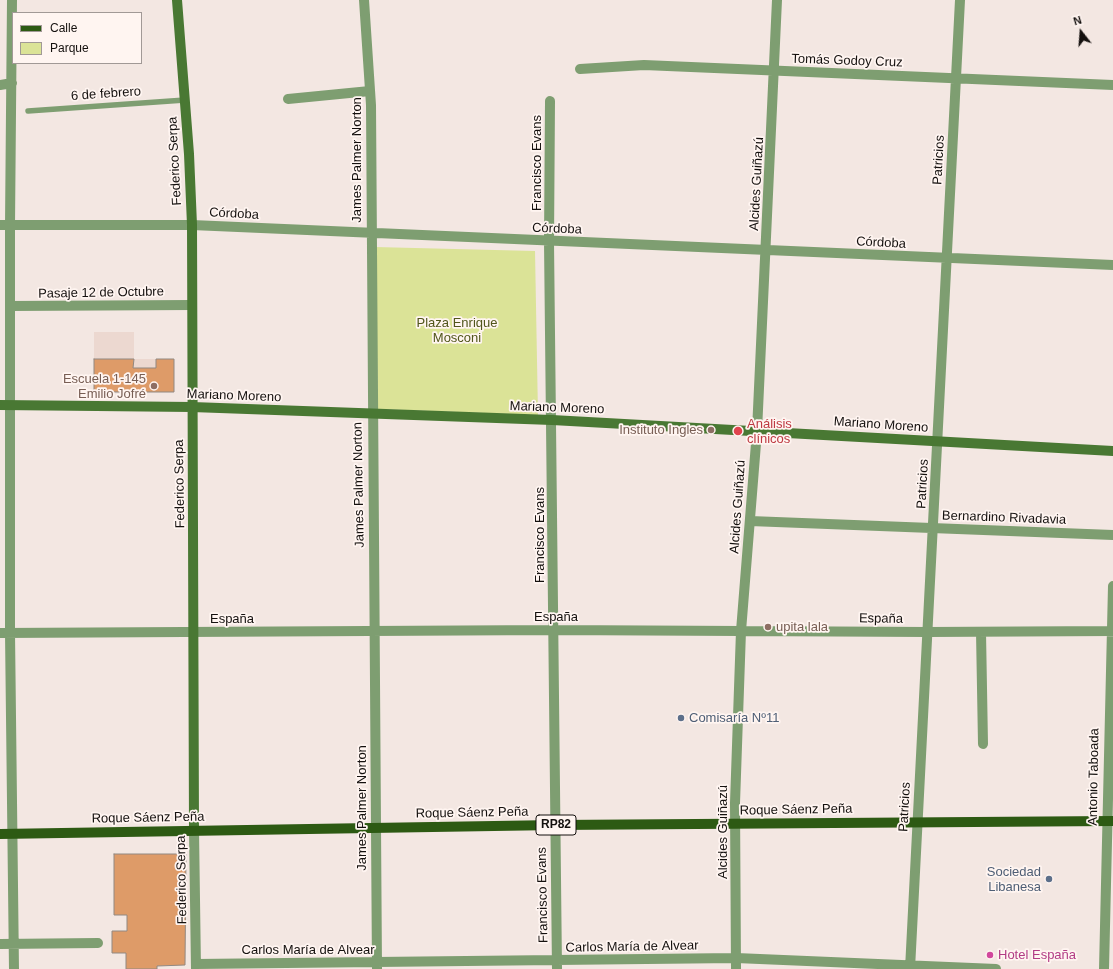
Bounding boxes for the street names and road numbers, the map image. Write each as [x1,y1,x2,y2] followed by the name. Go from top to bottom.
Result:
[791,51,903,71] street label: Tomás Godoy Cruz
[70,84,142,104] street label: 6 de febrero
[349,97,365,223] street label: James Palmer Norton
[529,115,545,211] street label: Francisco Evans
[165,116,185,206] street label: Federico Serpa
[930,135,948,185] street label: Patricios
[747,137,767,231] street label: Alcides Guiñazú
[209,205,259,223] street label: Córdoba
[532,220,582,238] street label: Córdoba
[856,234,906,252] street label: Córdoba
[38,284,164,302] street label: Pasaje 12 de Octubre
[186,387,282,405] street label: Mariano Moreno
[509,399,605,417] street label: Mariano Moreno
[833,414,929,436] street label: Mariano Moreno
[350,422,368,548] street label: James Palmer Norton
[171,439,189,529] street label: Federico Serpa
[914,459,932,509] street label: Patricios
[727,460,749,554] street label: Alcides Guiñazú
[532,487,548,583] street label: Francisco Evans
[942,508,1066,528] street label: Bernardino Rivadavia
[534,609,578,625] street label: España
[210,611,254,627] street label: España
[859,611,903,627] street label: España
[1085,728,1103,826] street label: Antonio Taboada
[354,745,370,871] street label: James Palmer Norton
[896,782,914,832] street label: Patricios
[715,785,731,879] street label: Alcides Guiñazú
[739,801,853,819] street label: Roque Sáenz Peña
[415,804,529,822] street label: Roque Sáenz Peña
[91,809,205,827] street label: Roque Sáenz Peña
[536,815,576,835] road number: RP82
[173,835,191,925] street label: Federico Serpa
[534,847,552,943] street label: Francisco Evans
[565,938,699,956] street label: Carlos María de Alvear
[242,942,374,958] street label: Carlos María de Alvear

